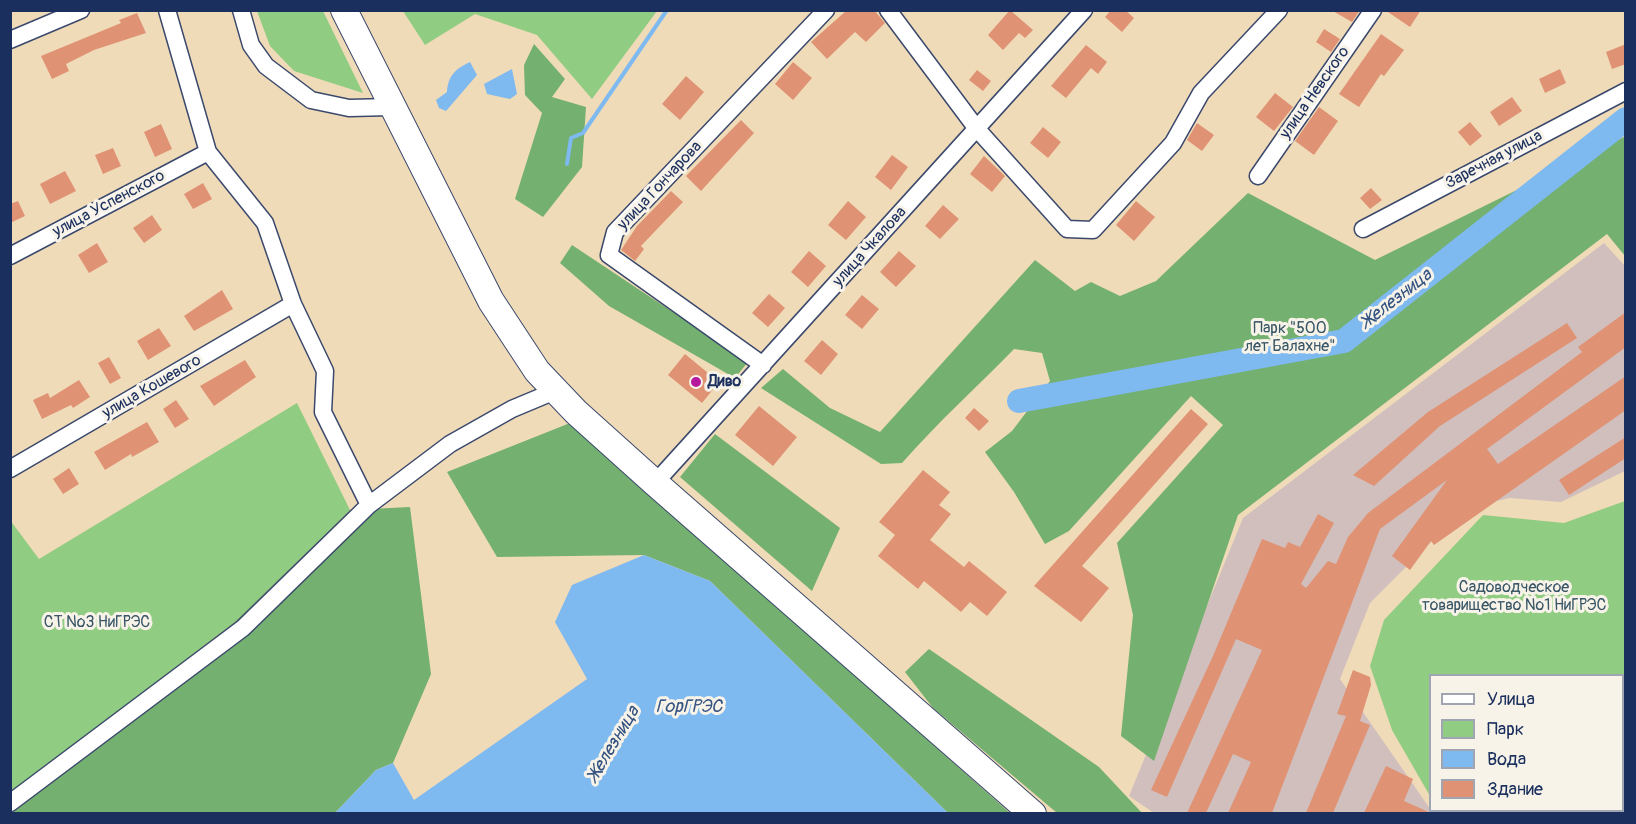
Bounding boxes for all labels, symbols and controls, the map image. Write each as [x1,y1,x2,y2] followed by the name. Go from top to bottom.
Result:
[1276,43,1354,143] street label: улица Невского
[1442,126,1546,194] street label: Заречная улица
[614,138,706,234] street label: улица Гончарова
[50,166,168,242] street label: улица Успенского
[829,203,911,291] street label: улица Чкалова
[1358,265,1436,333] water label: Железница
[1244,319,1336,357] park label: Парк "500 лет Балахне"
[99,351,205,423] street label: улица Кошевого
[708,372,741,392] place label: Диво
[689,375,703,389] marker: Диво
[1422,578,1606,616] park label: Садоводческое товарищество №1 НиГРЭС
[44,613,150,633] park label: СТ №3 НиГРЭС
[1429,674,1624,812] legend
[1487,688,1535,711] text: Улица
[656,696,722,718] water label: ГорГРЭС
[583,703,645,785] water label: Железница
[1487,718,1524,741] text: Парк
[1487,748,1526,771] text: Вода
[1487,778,1543,801] text: Здание

